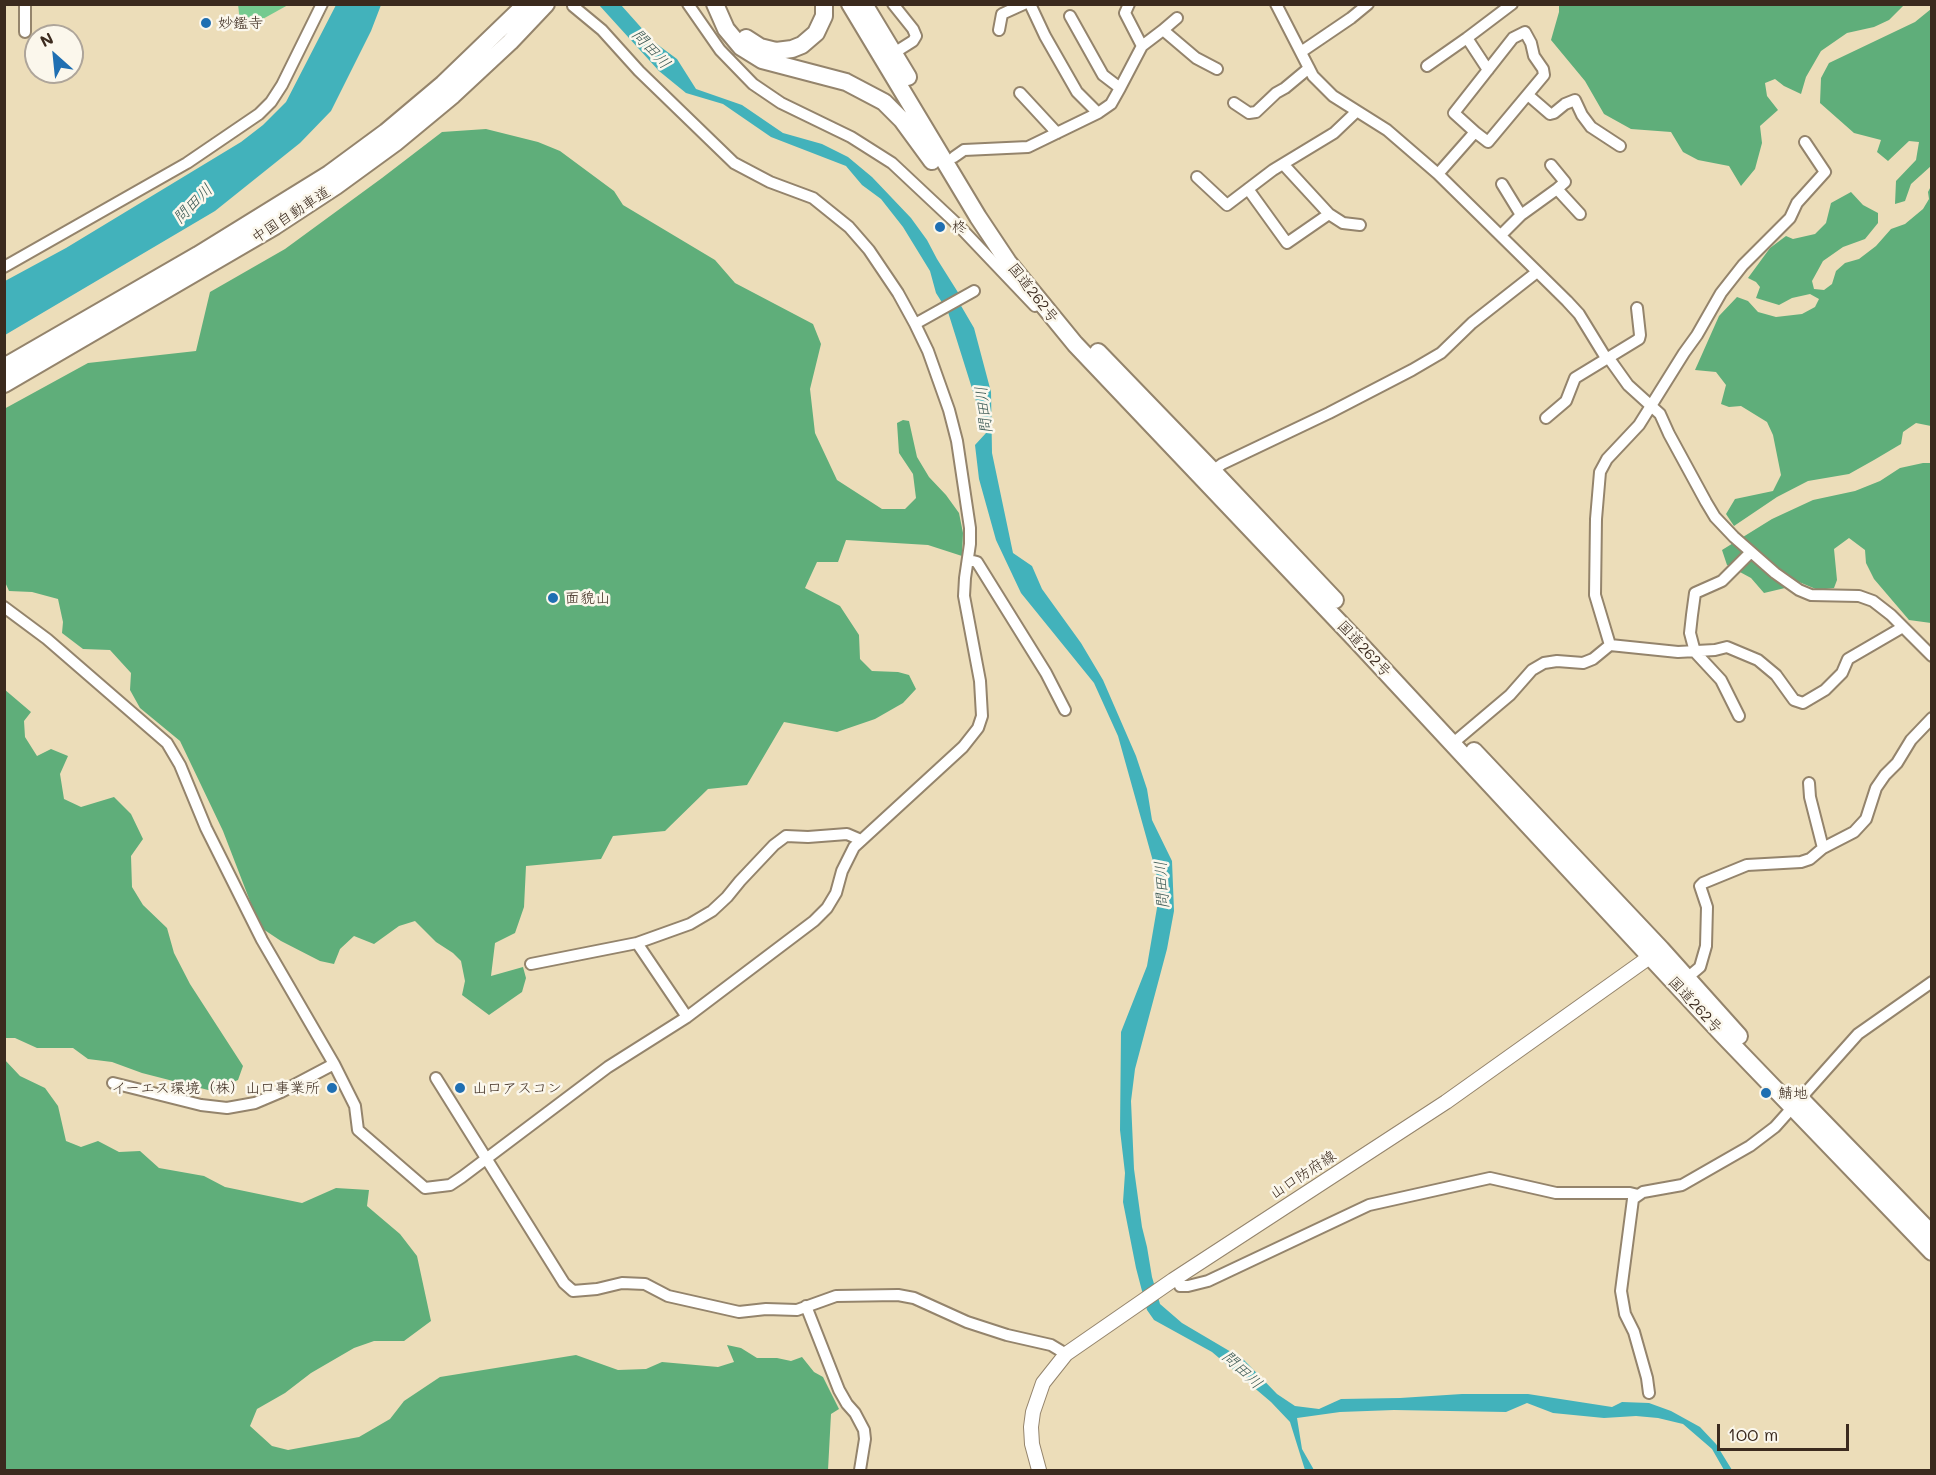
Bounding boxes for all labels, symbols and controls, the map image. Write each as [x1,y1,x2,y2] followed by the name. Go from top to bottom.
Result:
[218,14,263,32] place label: 妙鑑寺
[199,16,213,30] marker: 妙鑑寺
[24,24,84,84] north arrow
[628,25,674,73] water label: 問田川
[36,27,57,51] text: N
[169,180,217,228] water label: 問田川
[248,183,334,247] street label: 中国自動車道
[952,218,967,236] place label: 柊
[933,220,947,234] marker: 柊
[1004,260,1062,326] street label: 国道262号
[972,385,996,435] water label: 問田川
[565,589,610,607] place label: 面貌山
[546,591,560,605] marker: 面貌山
[1333,617,1395,681] street label: 国道262号
[1151,861,1173,909] water label: 問田川
[1664,973,1726,1037] street label: 国道262号
[111,1079,320,1097] place label: イーエス環境（株）山口事業所
[472,1079,562,1097] place label: 山口アスコン
[325,1081,339,1095] marker: イーエス環境（株）山口事業所
[453,1081,467,1095] marker: 山口アスコン
[1778,1084,1808,1102] place label: 鯖地
[1759,1086,1773,1100] marker: 鯖地
[1267,1147,1339,1203] street label: 山口防府線
[1218,1347,1266,1393] water label: 問田川
[1720,1412,1852,1450] scale bar
[1728,1422,1778,1446] text: 100 m

